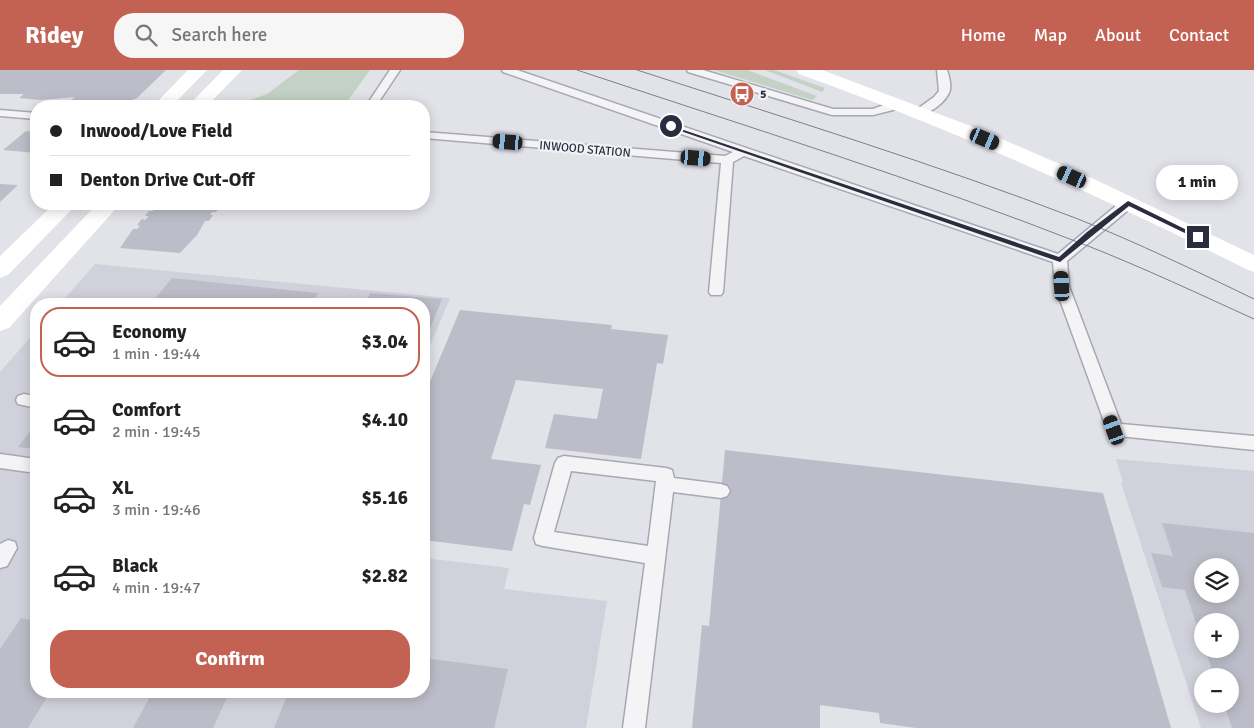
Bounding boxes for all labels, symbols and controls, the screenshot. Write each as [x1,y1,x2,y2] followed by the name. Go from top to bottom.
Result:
[114,13,464,58] search box
[25,20,84,50] text: Ridey
[132,21,160,49] icon: search
[172,23,267,47] text: Search here
[961,24,1006,46] text: Home
[1034,24,1067,46] text: Map
[1095,24,1141,46] text: About
[1169,24,1229,46] text: Contact
[729,81,755,107] bus stop icon: 5
[760,87,766,102] place label: 5
[660,115,682,137] route start
[80,119,233,143] text: Inwood/Love Field
[968,126,1001,152] car
[492,133,523,151] car
[539,138,631,161] street label: INWOOD STATION
[680,149,711,167] car
[1055,164,1088,190] car
[1157,164,1239,200] callout: 1 min
[80,168,254,192] text: Denton Drive Cut-Off
[1178,172,1216,192] text: 1 min
[1187,226,1209,248] route end
[1053,271,1070,301] car
[52,320,97,365] icon: car
[112,320,186,344] text: Economy
[362,330,408,354] text: $3.04
[112,344,201,364] text: 1 min · 19:44
[52,398,97,443] icon: car
[112,398,181,422] text: Comfort
[362,408,408,432] text: $4.10
[1101,413,1126,447] car
[112,422,201,442] text: 2 min · 19:45
[52,476,97,521] icon: car
[112,476,134,500] text: XL
[362,486,408,510] text: $5.16
[112,500,201,520] text: 3 min · 19:46
[52,554,97,599] icon: car
[112,554,158,578] text: Black
[1194,558,1239,713] map controls
[1194,558,1239,603] button: layers
[362,564,408,588] text: $2.82
[112,578,201,598] text: 4 min · 19:47
[1194,613,1239,658] button: +
[50,630,410,688] button: Confirm
[1194,668,1239,713] button: −

